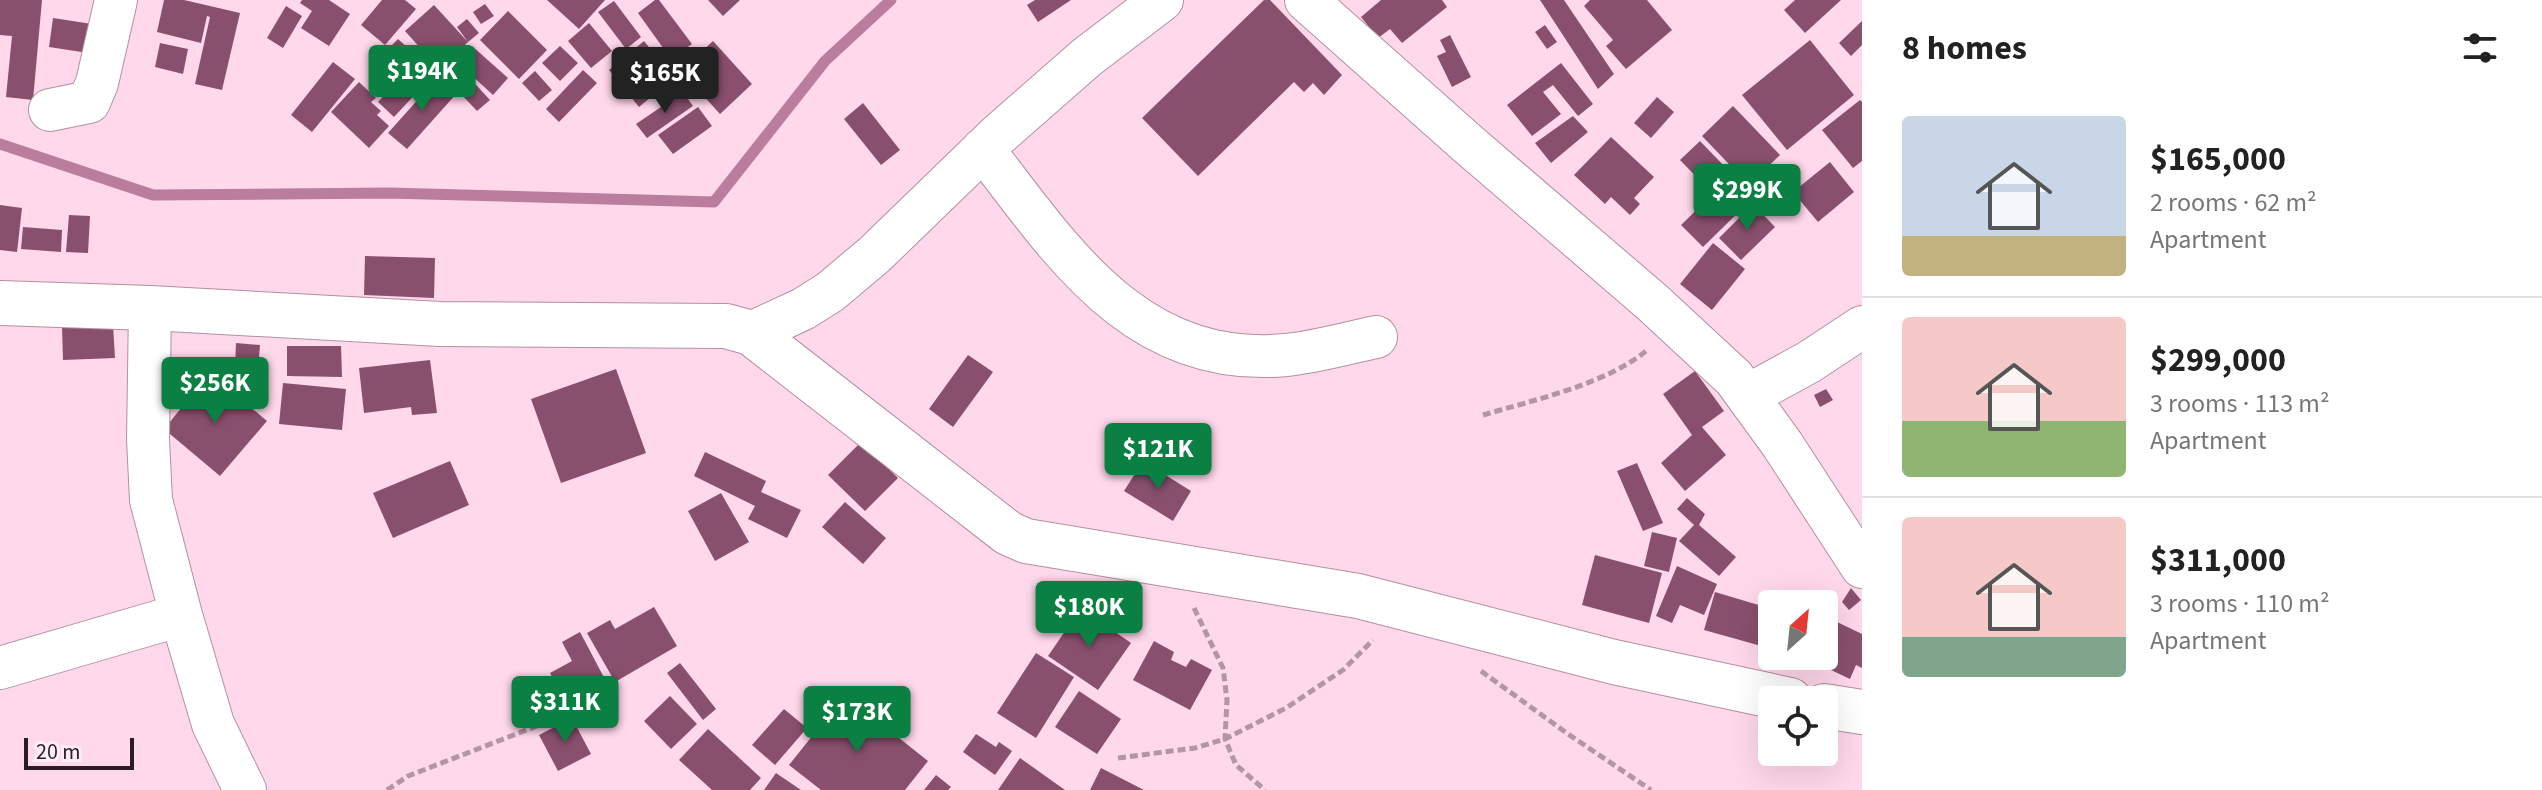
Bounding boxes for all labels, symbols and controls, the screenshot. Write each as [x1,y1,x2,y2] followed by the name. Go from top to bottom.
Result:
[1902,24,2027,73] text: 8 homes
[2458,26,2502,70] icon: filters
[366,45,478,113] pin: $194K
[609,47,721,115] pin: $165K
[387,52,457,89] text: $194K
[630,54,700,91] text: $165K
[2150,135,2286,184] text: $165,000
[1966,148,2062,244] icon: home
[1691,164,1803,232] pin: $299K
[1712,171,1782,208] text: $299K
[2150,184,2317,221] text: 2 rooms · 62 m²
[2150,221,2267,258] text: Apartment
[2150,336,2286,385] text: $299,000
[1966,349,2062,445] icon: home
[159,357,271,425] pin: $256K
[180,364,250,401] text: $256K
[2150,385,2329,422] text: 3 rooms · 113 m²
[2150,422,2267,459] text: Apartment
[1102,423,1214,491] pin: $121K
[1123,430,1193,467] text: $121K
[2150,536,2286,585] text: $311,000
[1966,549,2062,645] icon: home
[1033,581,1145,649] pin: $180K
[2150,585,2329,622] text: 3 rooms · 110 m²
[1054,588,1124,625] text: $180K
[1758,590,1838,670] north arrow
[1758,590,1838,766] map controls
[2150,622,2267,659] text: Apartment
[509,676,621,744] pin: $311K
[530,683,600,720] text: $311K
[801,686,913,754] pin: $173K
[1758,686,1838,766] button: locate
[822,693,892,730] text: $173K
[24,734,134,770] scale bar
[36,736,81,768] text: 20 m

